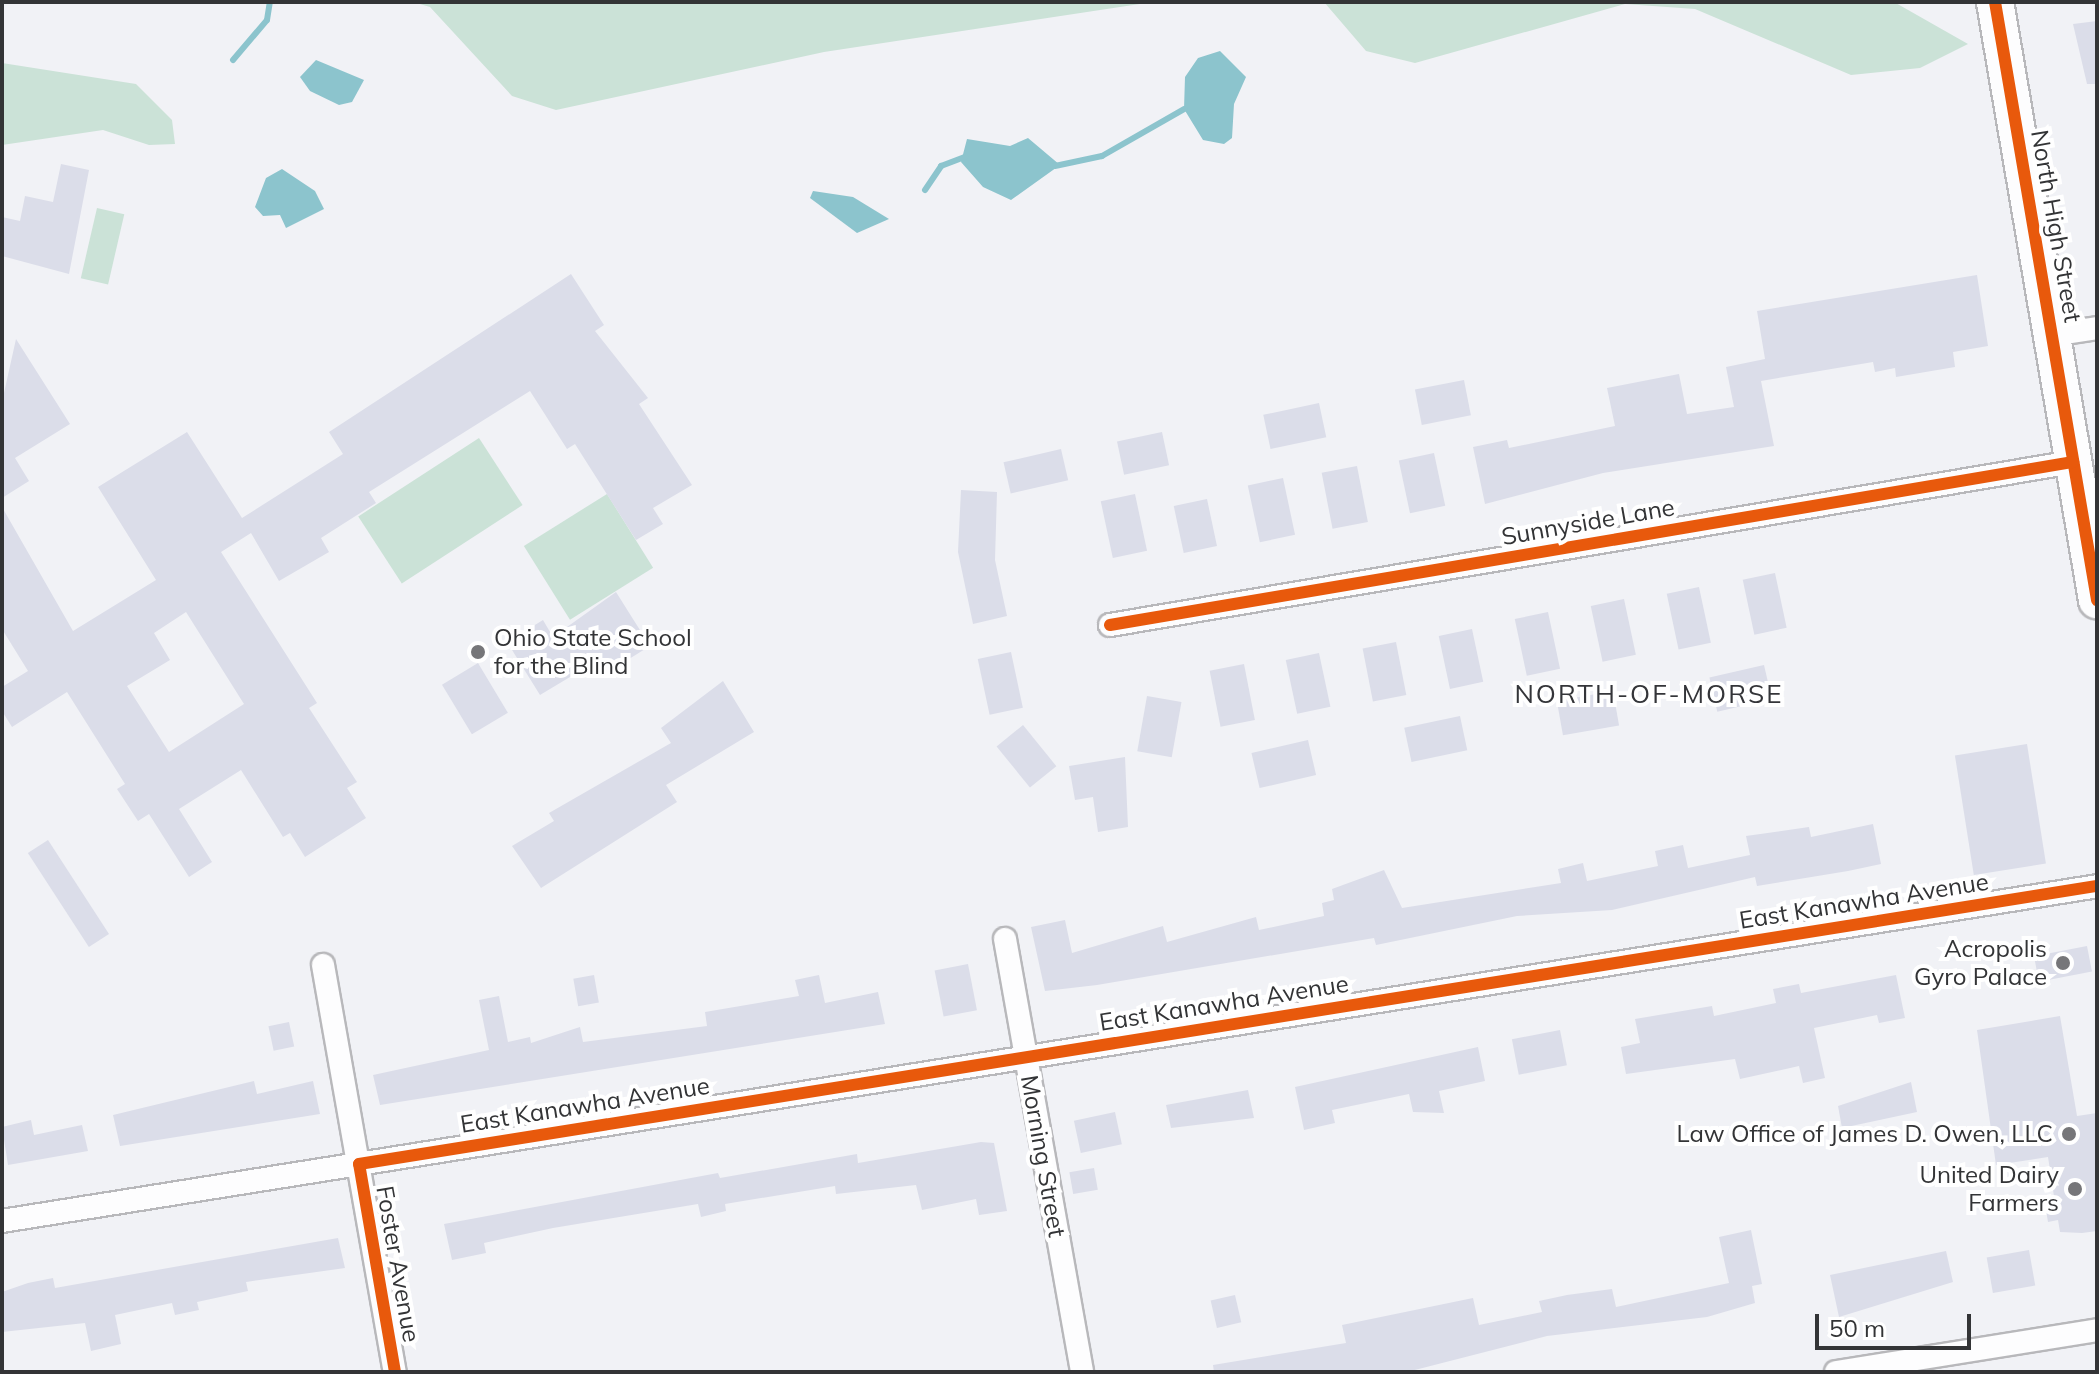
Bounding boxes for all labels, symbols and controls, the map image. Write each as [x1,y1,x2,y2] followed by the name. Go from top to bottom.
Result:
[2025,127,2087,325] street label: North High Street
[1499,493,1677,551] street label: Sunnyside Lane
[494,624,692,680] place label: Ohio State School for the Blind
[469,643,487,661] marker: Ohio State School for the Blind
[1514,678,1784,710] district label: NORTH-OF-MORSE
[1737,867,1991,935] street label: East Kanawha Avenue
[1914,935,2047,991] place label: Acropolis Gyro Palace
[2054,954,2072,972] marker: Acropolis Gyro Palace
[1097,969,1351,1037] street label: East Kanawha Avenue
[458,1071,712,1139] street label: East Kanawha Avenue
[1015,1073,1071,1239] street label: Morning Street
[1676,1120,2053,1148] place label: Law Office of James D. Owen, LLC
[2060,1125,2078,1143] marker: Law Office of James D. Owen, LLC
[1919,1161,2059,1217] place label: United Dairy Farmers
[2066,1180,2084,1198] marker: United Dairy Farmers
[370,1183,426,1345] street label: Foster Avenue
[1819,1298,1975,1348] scale bar
[1829,1313,1885,1343] text: 50 m

